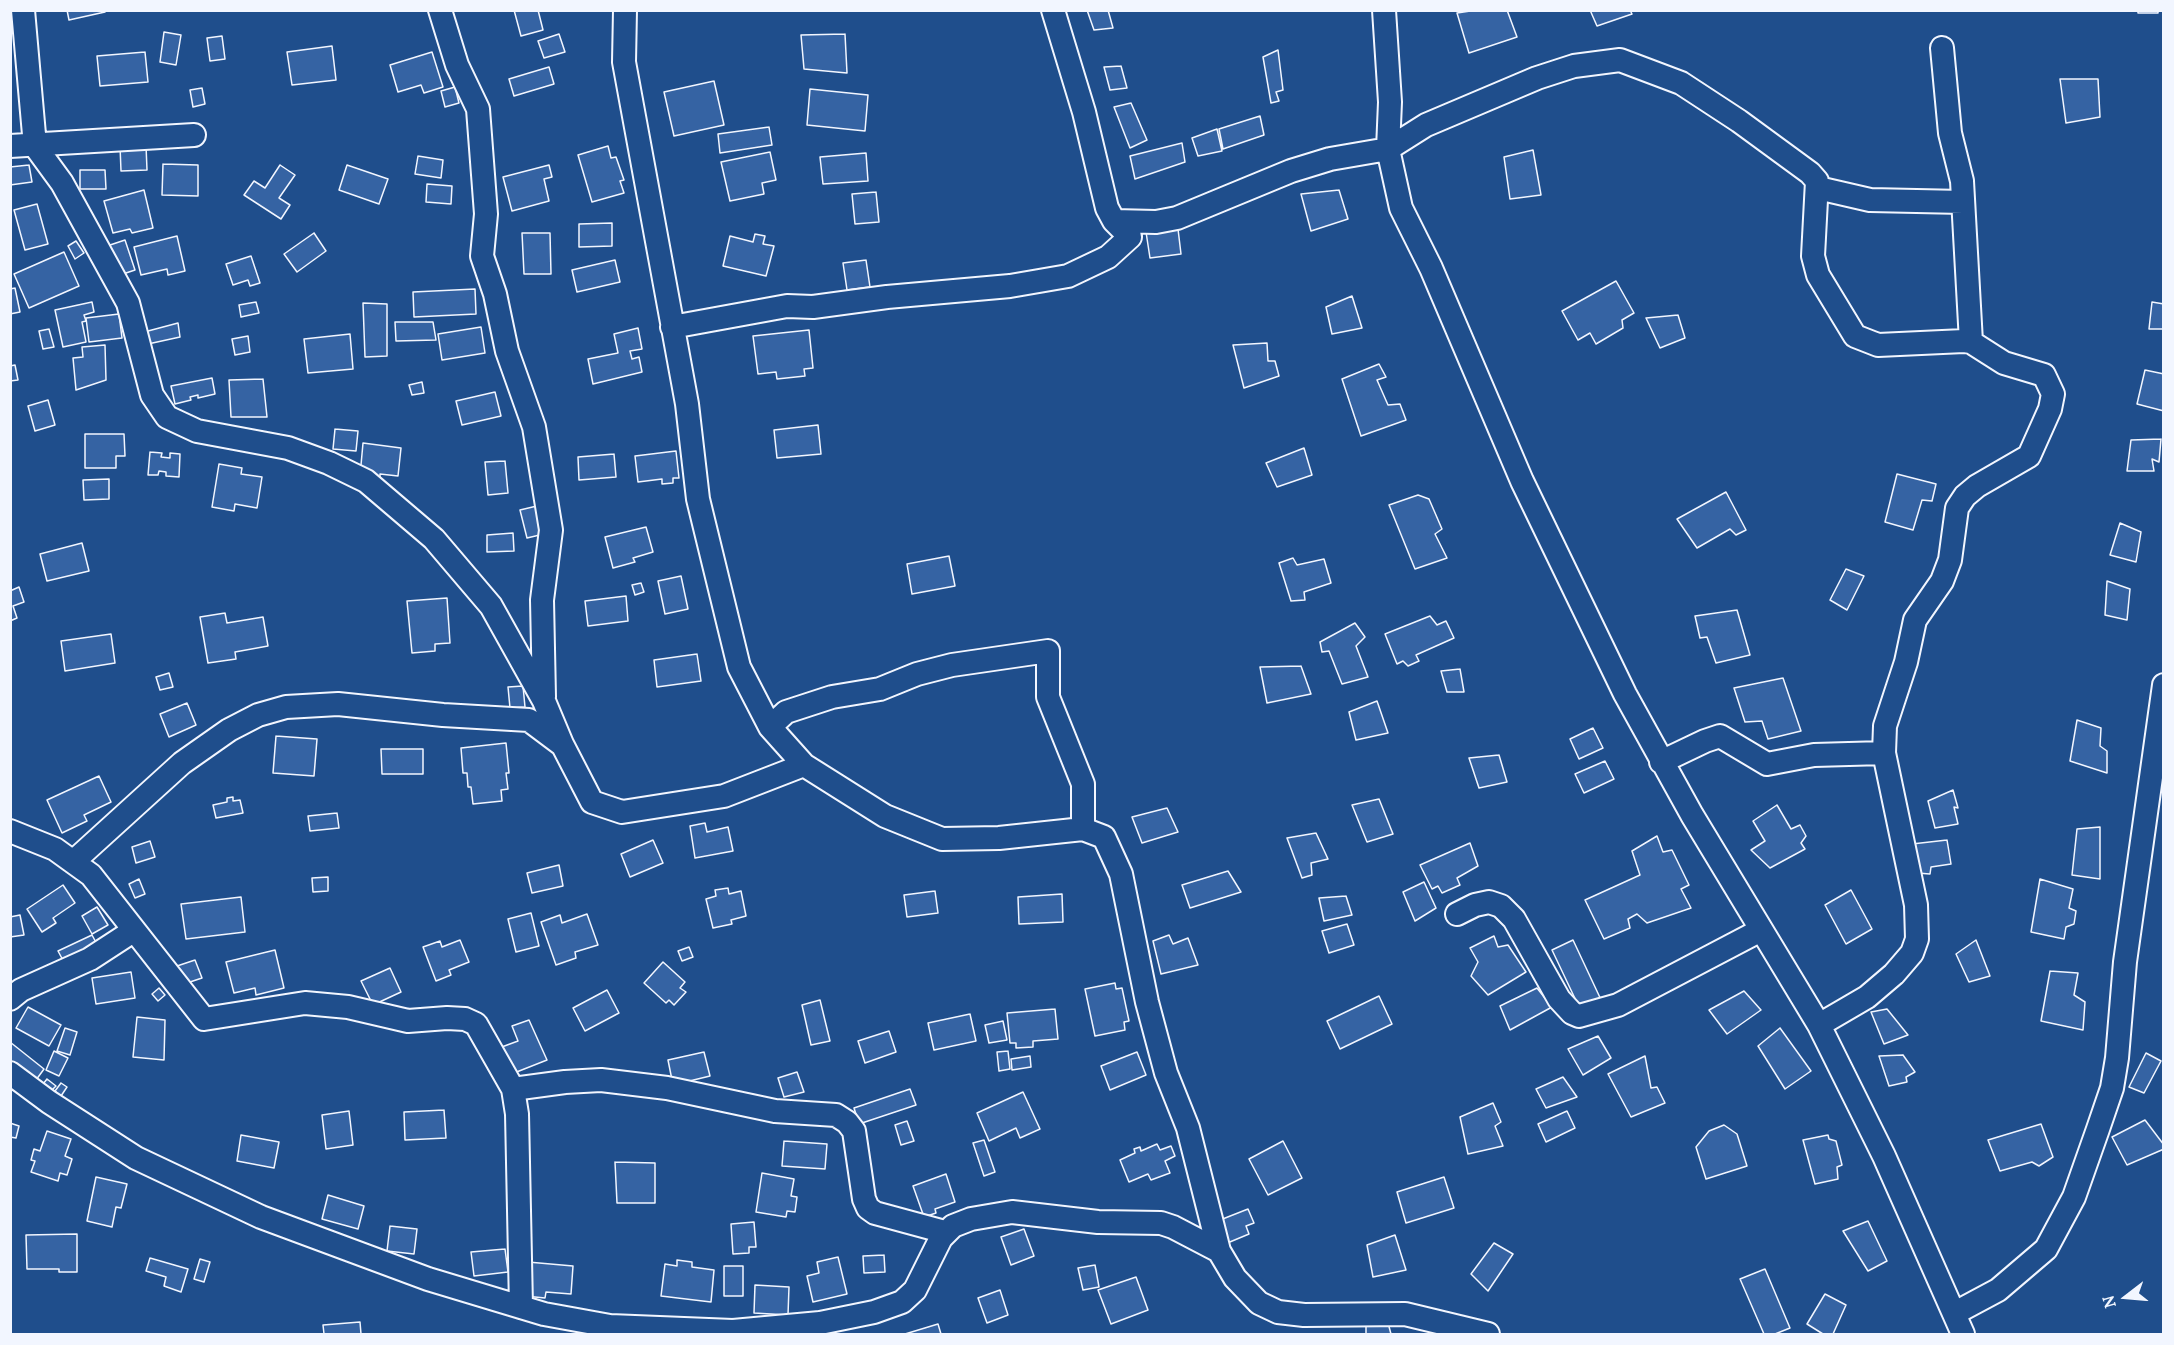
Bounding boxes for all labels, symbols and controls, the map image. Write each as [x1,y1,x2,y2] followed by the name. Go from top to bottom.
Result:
[2096,1267,2156,1327] north arrow
[2097,1293,2120,1311] text: N

